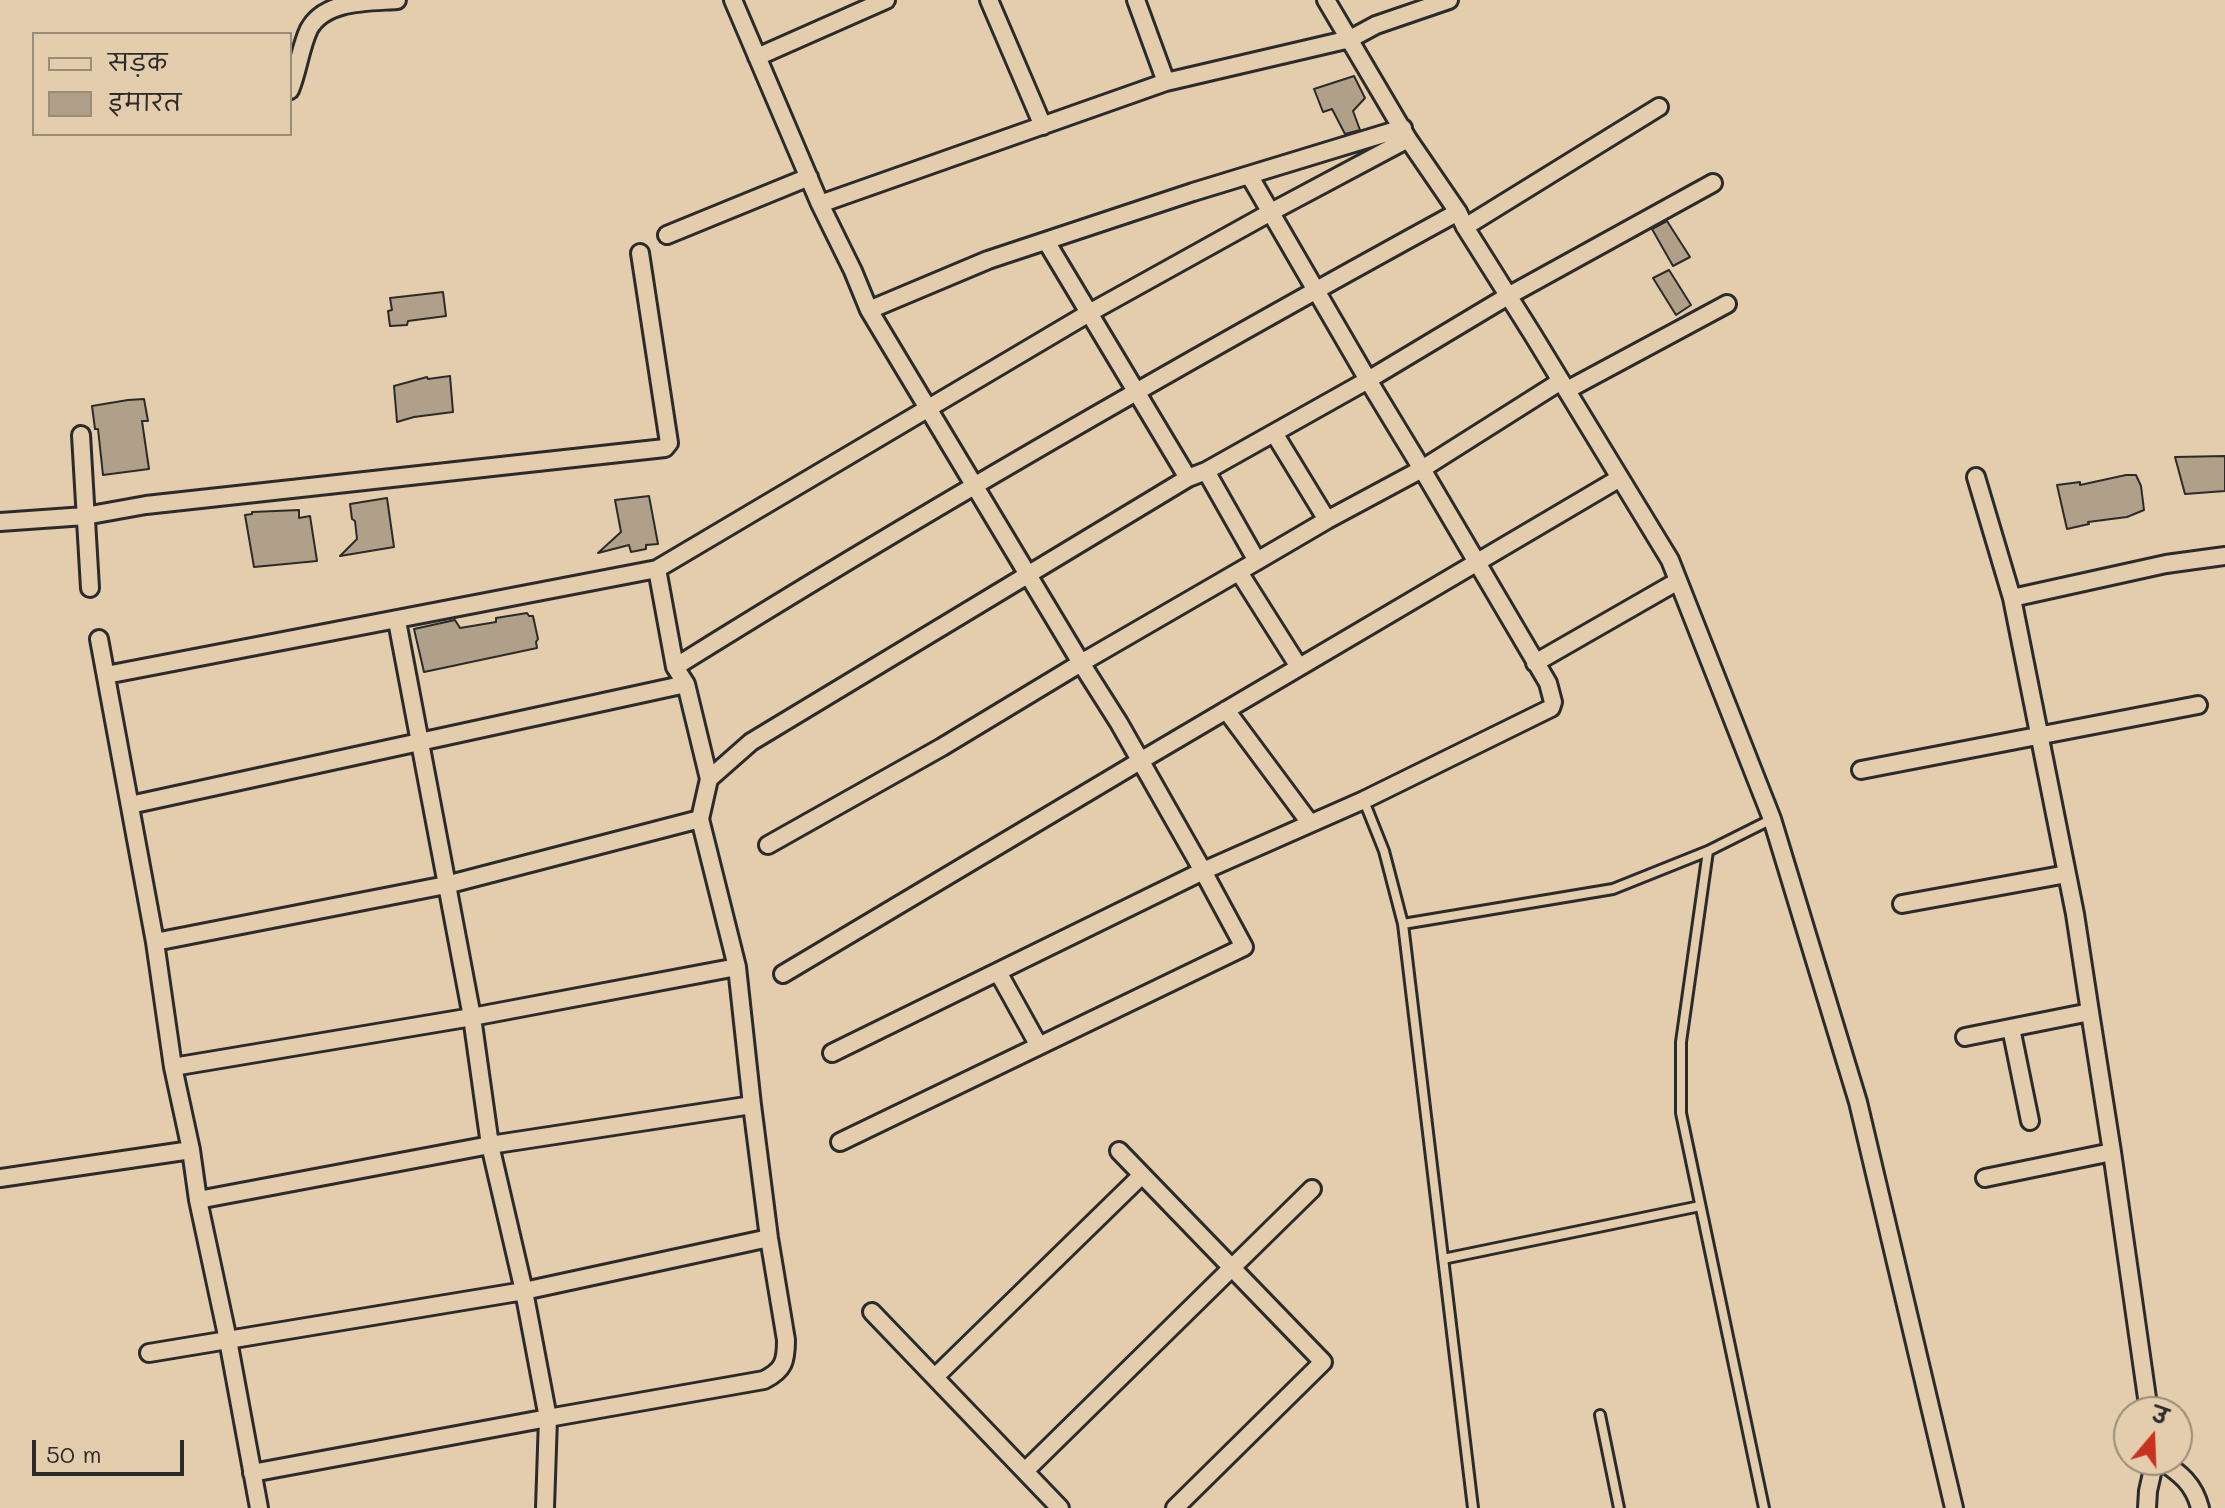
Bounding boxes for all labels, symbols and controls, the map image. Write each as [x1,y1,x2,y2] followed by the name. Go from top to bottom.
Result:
[32,32,292,136] legend
[108,46,167,77] text: सड़क
[108,86,181,117] text: इमारत
[2113,1396,2193,1476] north arrow
[2149,1399,2172,1431] text: उ
[36,1424,188,1474] scale bar
[46,1438,102,1469] text: 50 m

